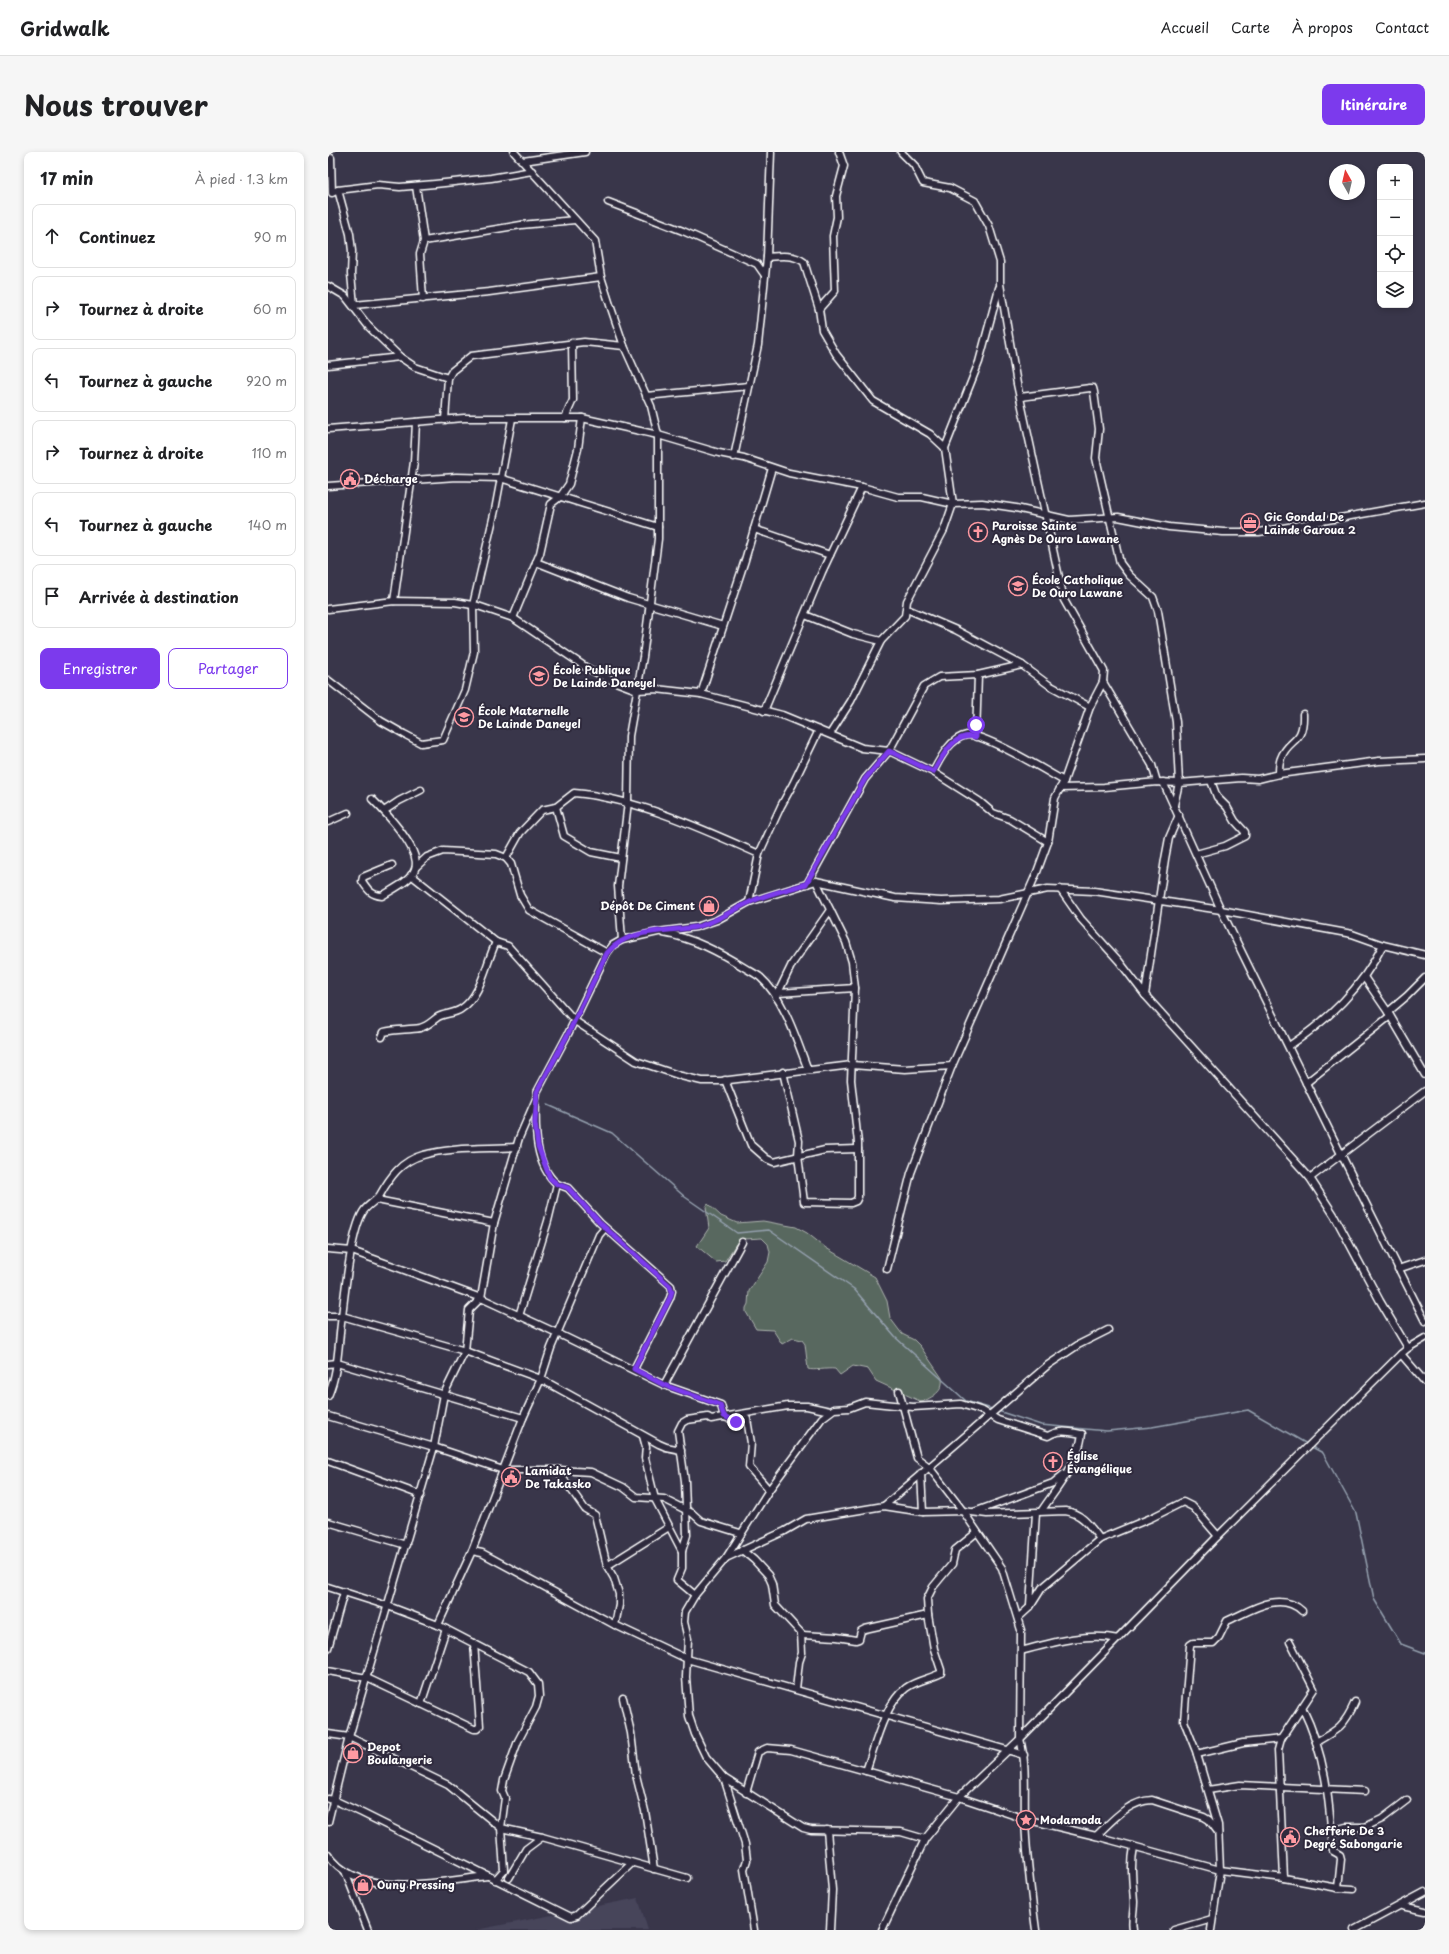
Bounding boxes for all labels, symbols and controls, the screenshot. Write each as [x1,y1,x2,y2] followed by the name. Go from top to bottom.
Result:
[20,14,110,42] text: Gridwalk
[1161,17,1209,38] text: Accueil
[1231,17,1270,38] text: Carte
[1292,17,1353,38] text: À propos
[1375,17,1429,38] text: Contact
[24,83,208,126] text: Nous trouver
[1322,84,1425,125] button: Itinéraire
[1329,164,1365,200] north arrow
[1377,164,1413,308] map controls
[1377,164,1413,200] button: +
[40,165,94,191] text: 17 min
[195,169,288,188] text: À pied · 1.3 km
[1377,200,1413,236] button: −
[41,225,63,247] icon: ahead
[79,225,155,248] text: Continuez
[254,227,287,246] text: 90 m
[1377,236,1413,272] button: locate
[1377,272,1413,308] button: layers
[41,297,63,319] icon: right
[79,297,204,320] text: Tournez à droite
[253,299,287,318] text: 60 m
[41,369,63,391] icon: left
[79,369,213,392] text: Tournez à gauche
[246,371,287,390] text: 920 m
[41,441,63,463] icon: right
[79,441,204,464] text: Tournez à droite
[252,443,287,462] text: 110 m
[339,468,361,490] public building icon: Décharge
[364,470,418,487] place label: Décharge
[1264,508,1356,538] place label: Gic Gondal De Lainde Garoua 2
[1239,512,1261,534] office icon: Gic Gondal De Lainde Garoua 2
[41,513,63,535] icon: left
[79,513,213,536] text: Tournez à gauche
[248,515,287,534] text: 140 m
[992,517,1120,547] place label: Paroisse Sainte Agnès De Ouro Lawane
[967,521,989,543] church icon: Paroisse Sainte Agnès De Ouro Lawane
[1032,571,1123,601] place label: École Catholique De Ouro Lawane
[1007,575,1029,597] school or university icon: École Catholique De Ouro Lawane
[41,585,63,607] icon: arrive
[79,585,239,608] text: Arrivée à destination
[40,648,160,689] button: Enregistrer
[168,648,288,689] button: Partager
[553,661,656,691] place label: École Publique De Lainde Daneyel
[528,665,550,687] school or university icon: École Publique De Lainde Daneyel
[478,702,581,732] place label: École Maternelle De Lainde Daneyel
[453,706,475,728] school or university icon: École Maternelle De Lainde Daneyel
[967,716,985,734] route start
[698,895,720,917] shop icon: Dépôt De Ciment
[600,897,695,914] place label: Dépôt De Ciment
[727,1413,745,1431] route end
[1067,1447,1132,1477] place label: Église Évangélique
[1042,1451,1064,1473] church icon: Église Évangélique
[525,1462,591,1492] place label: Lamidat De Takasko
[500,1466,522,1488] public building icon: Lamidat De Takasko
[367,1738,432,1768] place label: Depot Boulangerie
[342,1742,364,1764] shop icon: Depot Boulangerie
[1015,1809,1037,1831] place icon: Modamoda
[1040,1811,1102,1828] place label: Modamoda
[1304,1822,1402,1852] place label: Chefferie De 3 Degré Sabongarie
[1279,1826,1301,1848] public building icon: Chefferie De 3 Degré Sabongarie
[352,1874,374,1896] shop icon: Ouny Pressing
[377,1876,455,1893] place label: Ouny Pressing

